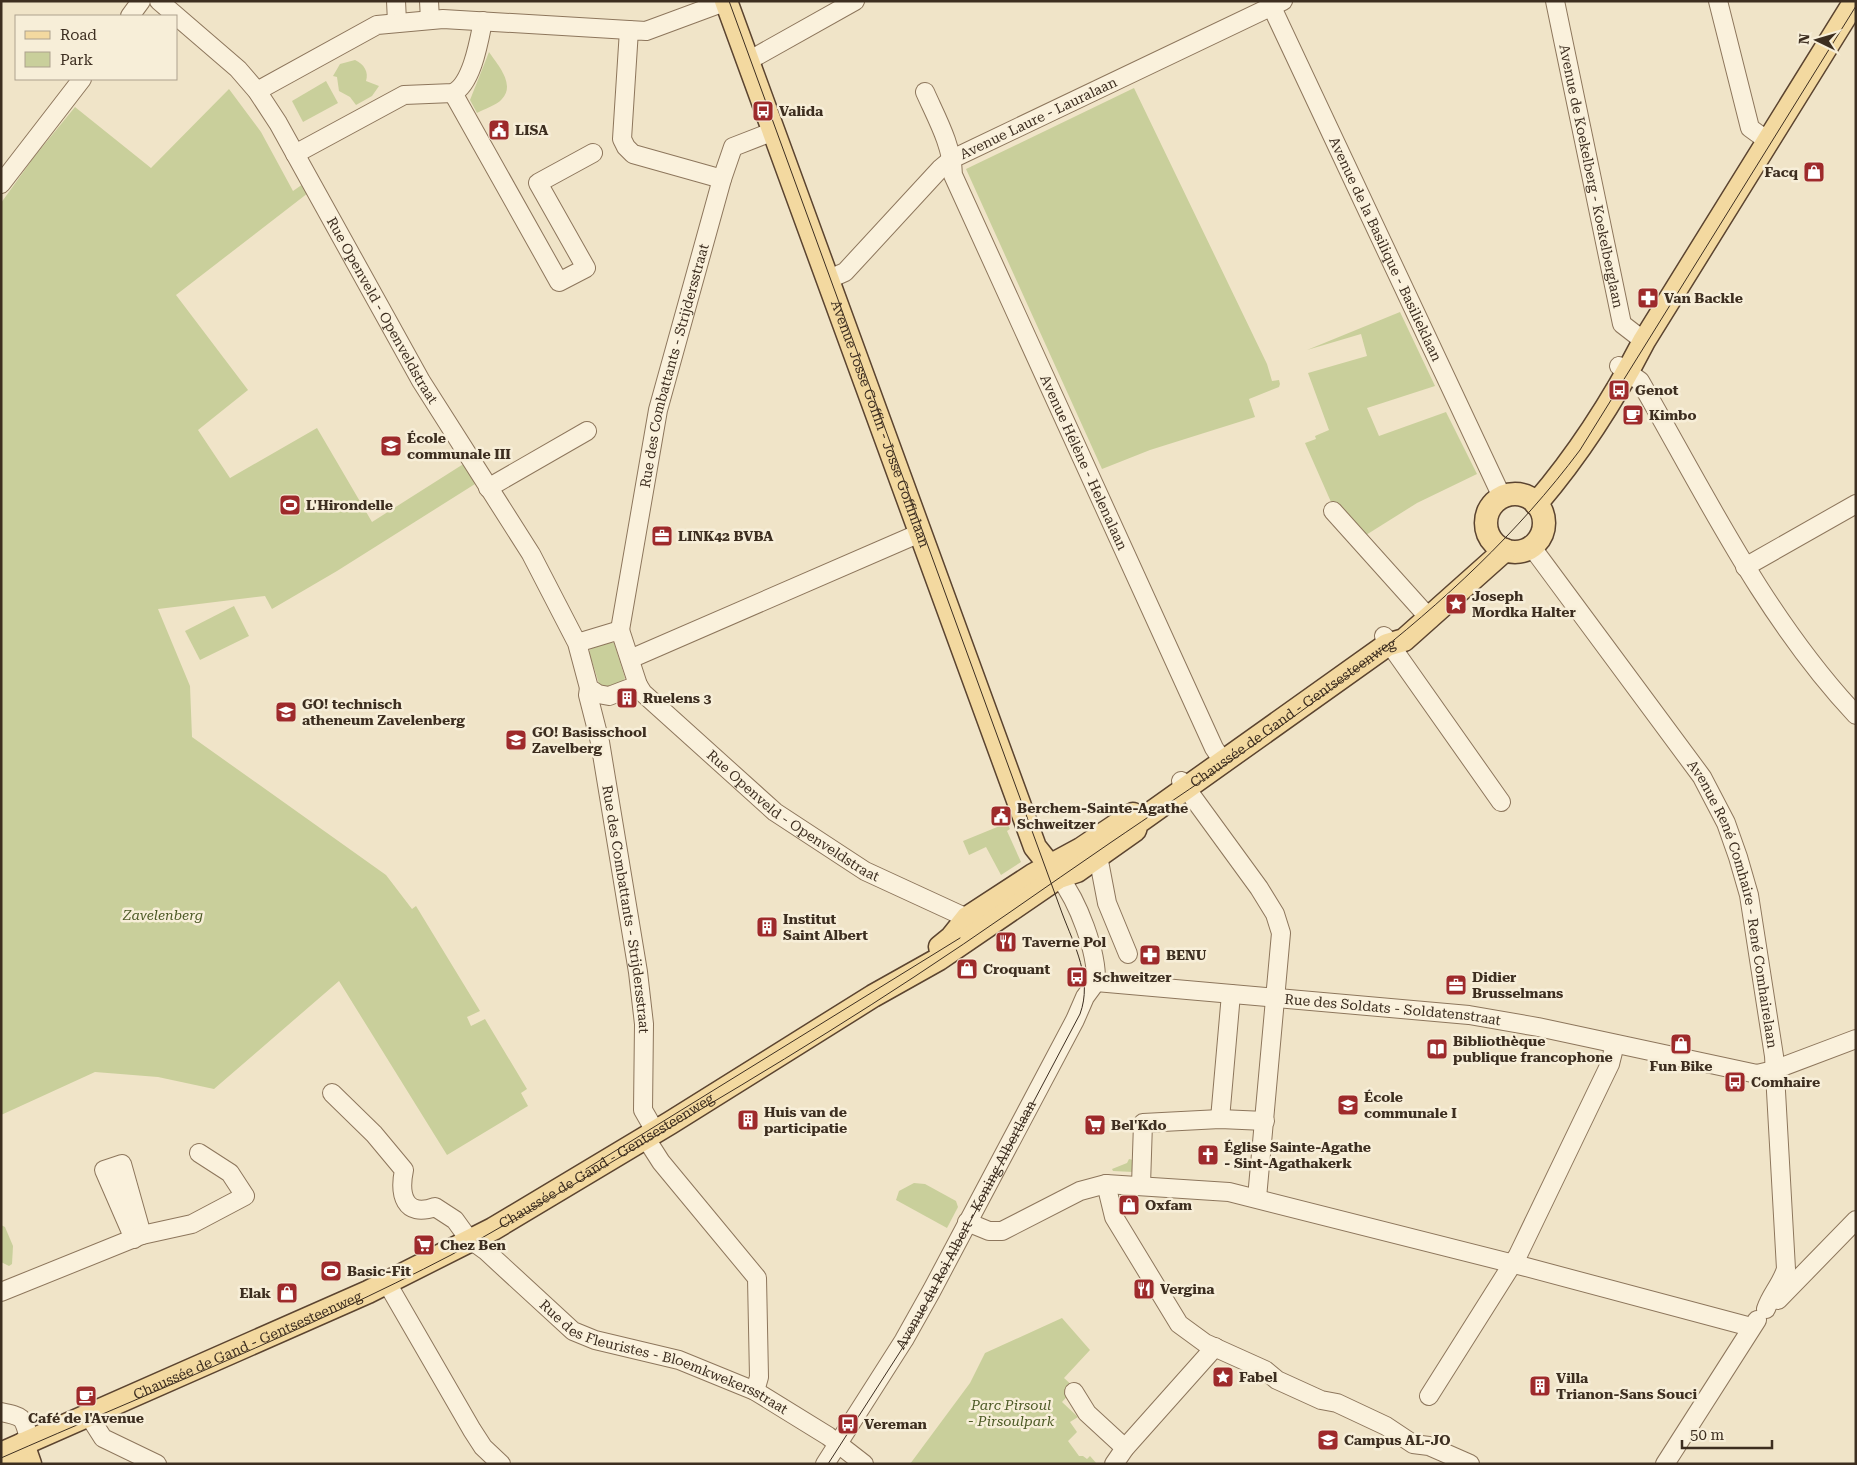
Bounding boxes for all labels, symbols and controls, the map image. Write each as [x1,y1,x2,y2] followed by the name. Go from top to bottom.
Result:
[15,15,178,80] legend
[1792,15,1842,65] north arrow
[60,26,97,44] text: Road
[1796,33,1813,45] text: N
[1556,43,1627,310] street label: Avenue de Koekelberg - Koekelberglaan
[60,51,94,69] text: Park
[957,74,1119,162] street label: Avenue Laure - Lauralaan
[751,99,775,123] bus stop icon: Valida
[779,103,824,119] place label: Valida
[487,118,511,142] public building icon: LISA
[515,122,548,138] place label: LISA
[1326,134,1445,364] street label: Avenue de la Basilique - Basilieklaan
[1802,160,1826,184] shop icon: Facq
[1765,164,1799,180] place label: Facq
[324,214,441,407] street label: Rue Openveld - Openveldstraat
[637,242,712,489] street label: Rue des Combattants - Strijdersstraat
[1636,286,1660,310] pharmacy icon: Van Backle
[1664,290,1743,306] place label: Van Backle
[828,298,933,550] street label: Avenue Josse Goffin - Josse Goffinlaan
[1037,372,1131,553] street label: Avenue Hélène - Helenalaan
[1607,378,1631,402] bus stop icon: Genot
[1635,382,1679,398] place label: Genot
[1621,403,1645,427] cafe icon: Kimbo
[1649,407,1697,423] place label: Kimbo
[407,430,511,462] place label: École communale III
[379,434,403,458] school or university icon: École communale III
[278,493,302,517] sports icon: L'Hirondelle
[306,497,393,513] place label: L'Hirondelle
[650,524,674,548] office icon: LINK42 BVBA
[678,528,773,544] place label: LINK42 BVBA
[1472,588,1576,620] place label: Joseph Mordka Halter
[1444,592,1468,616] place icon: Joseph Mordka Halter
[1187,635,1397,791] street label: Chaussée de Gand - Gentsesteenweg
[615,686,639,710] building icon: Ruelens 3
[643,690,712,706] place label: Ruelens 3
[302,696,465,728] place label: GO! technisch atheneum Zavelenberg
[274,700,298,724] school or university icon: GO! technisch atheneum Zavelenberg
[532,724,647,756] place label: GO! Basisschool Zavelberg
[504,728,528,752] school or university icon: GO! Basisschool Zavelberg
[704,747,882,885] street label: Rue Openveld - Openveldstraat
[1684,757,1781,1049] street label: Avenue René Comhaire - René Comhairelaan
[599,784,652,1034] street label: Rue des Combattants - Strijdersstraat
[1017,800,1188,832] place label: Berchem-Sainte-Agathe Schweitzer
[989,804,1013,828] public building icon: Berchem-Sainte-Agathe Schweitzer
[122,907,203,923] park label: Zavelenberg
[783,911,868,943] place label: Institut Saint Albert
[755,915,779,939] building icon: Institut Saint Albert
[994,930,1018,954] restaurant icon: Taverne Pol
[1022,934,1107,950] place label: Taverne Pol
[1138,943,1162,967] pharmacy icon: BENU
[1166,947,1207,963] place label: BENU
[955,957,979,981] shop icon: Croquant
[983,961,1050,977] place label: Croquant
[1065,965,1089,989] bus stop icon: Schweitzer
[1093,969,1172,985] place label: Schweitzer
[1472,969,1563,1001] place label: Didier Brusselmans
[1444,973,1468,997] office icon: Didier Brusselmans
[1284,991,1502,1028] street label: Rue des Soldats - Soldatenstraat
[1669,1032,1693,1056] shop icon: Fun Bike
[1453,1033,1613,1065] place label: Bibliothèque publique francophone
[1425,1037,1449,1061] library icon: Bibliothèque publique francophone
[1650,1058,1712,1074] place label: Fun Bike
[1723,1070,1747,1094] bus stop icon: Comhaire
[1751,1074,1820,1090] place label: Comhaire
[1364,1089,1457,1121] place label: École communale I
[496,1090,717,1232] street label: Chaussée de Gand - Gentsesteenweg
[1336,1093,1360,1117] school or university icon: École communale I
[892,1097,1039,1352] street label: Avenue du Roi Albert - Koning Albertlaan
[764,1104,847,1136] place label: Huis van de participatie
[736,1108,760,1132] building icon: Huis van de participatie
[1083,1113,1107,1137] supermarket icon: Bel'Kdo
[1111,1117,1166,1133] place label: Bel'Kdo
[1224,1139,1371,1171] place label: Église Sainte-Agathe - Sint-Agathakerk
[1196,1143,1220,1167] church icon: Église Sainte-Agathe - Sint-Agathakerk
[1117,1193,1141,1217] shop icon: Oxfam
[1145,1197,1193,1213] place label: Oxfam
[412,1233,436,1257] supermarket icon: Chez Ben
[440,1237,507,1253] place label: Chez Ben
[319,1259,343,1283] sports icon: Basic-Fit
[347,1263,411,1279] place label: Basic-Fit
[1132,1277,1156,1301] restaurant icon: Vergina
[275,1281,299,1305] shop icon: Elak
[1160,1281,1215,1297] place label: Vergina
[239,1285,271,1301] place label: Elak
[131,1288,364,1402] street label: Chaussée de Gand - Gentsesteenweg
[537,1297,791,1417] street label: Rue des Fleuristes - Bloemkwekersstraat
[1211,1365,1235,1389] place icon: Fabel
[1239,1369,1278,1385] place label: Fabel
[1556,1370,1697,1402] place label: Villa Trianon-Sans Souci
[1528,1374,1552,1398] building icon: Villa Trianon-Sans Souci
[74,1384,98,1408] cafe icon: Café de l'Avenue
[968,1397,1055,1429] park label: Parc Pirsoul - Pirsoulpark
[28,1410,144,1426] place label: Café de l'Avenue
[836,1412,860,1436] bus stop icon: Vereman
[864,1416,928,1432] place label: Vereman
[1682,1418,1772,1450] scale bar
[1690,1426,1725,1444] text: 50 m
[1316,1428,1340,1452] school or university icon: Campus AL-JO
[1344,1432,1450,1448] place label: Campus AL-JO

